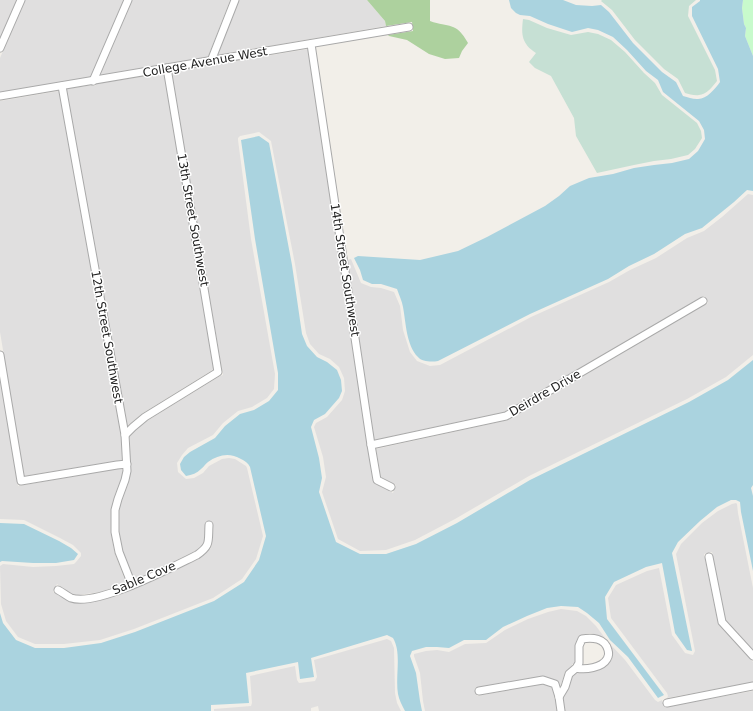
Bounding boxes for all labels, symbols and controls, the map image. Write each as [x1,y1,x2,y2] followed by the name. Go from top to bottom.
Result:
[141,44,269,80] street label: College Avenue West
[174,152,212,288] street label: 13th Street Southwest
[328,202,362,338] street label: 14th Street Southwest
[88,269,126,405] street label: 12th Street Southwest
[507,367,583,419] street label: Deirdre Drive
[110,558,178,598] street label: Sable Cove

